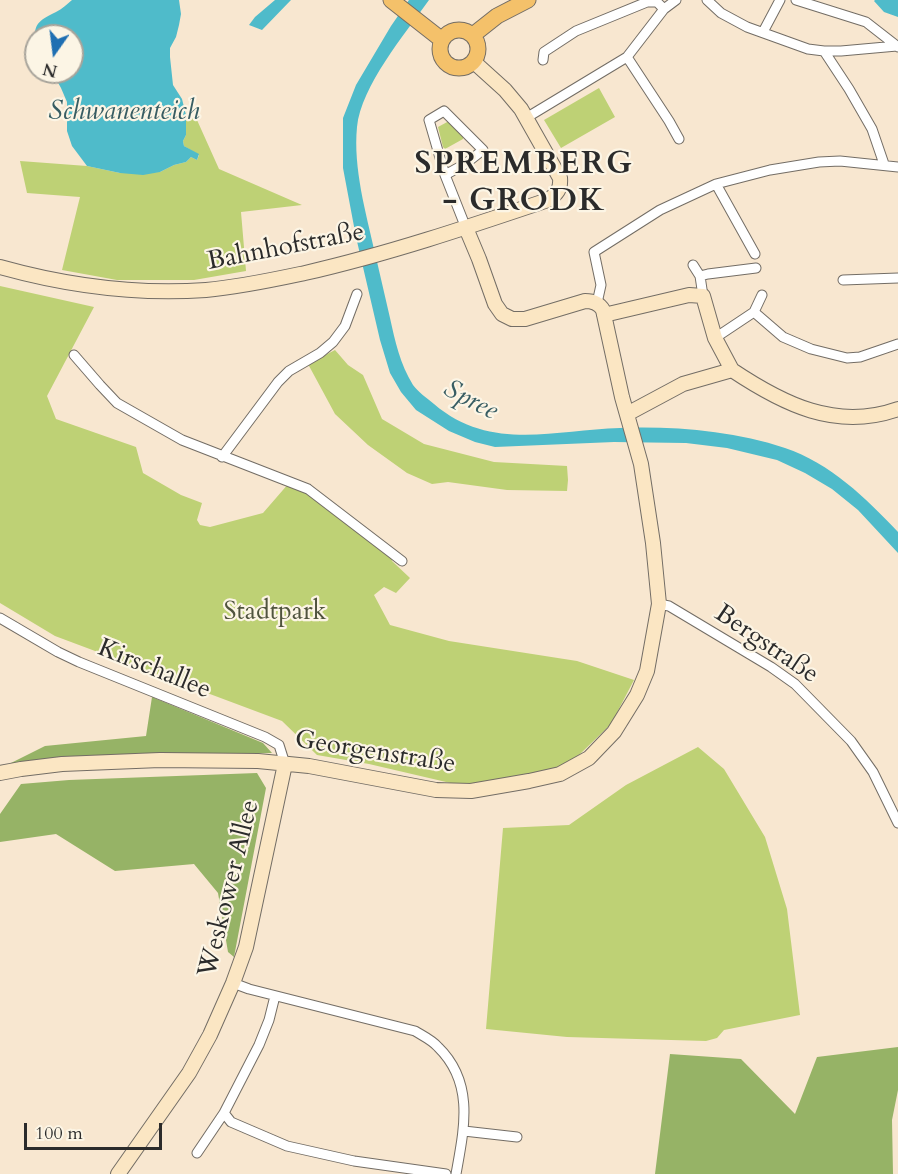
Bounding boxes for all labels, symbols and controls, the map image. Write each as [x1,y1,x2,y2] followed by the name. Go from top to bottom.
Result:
[24,24,84,84] north arrow
[41,57,60,82] text: N
[48,97,200,129] water label: Schwanenteich
[414,147,634,222] district label: SPREMBERG - GRODK
[205,218,367,278] street label: Bahnhofstraße
[437,374,503,428] water label: Spree
[224,597,326,629] park label: Stadtpark
[708,599,824,691] street label: Bergstraße
[93,633,215,707] street label: Kirschallee
[293,725,457,781] street label: Georgenstraße
[193,797,267,981] street label: Weskower Allee
[27,1111,165,1149] scale bar
[35,1121,83,1146] text: 100 m

